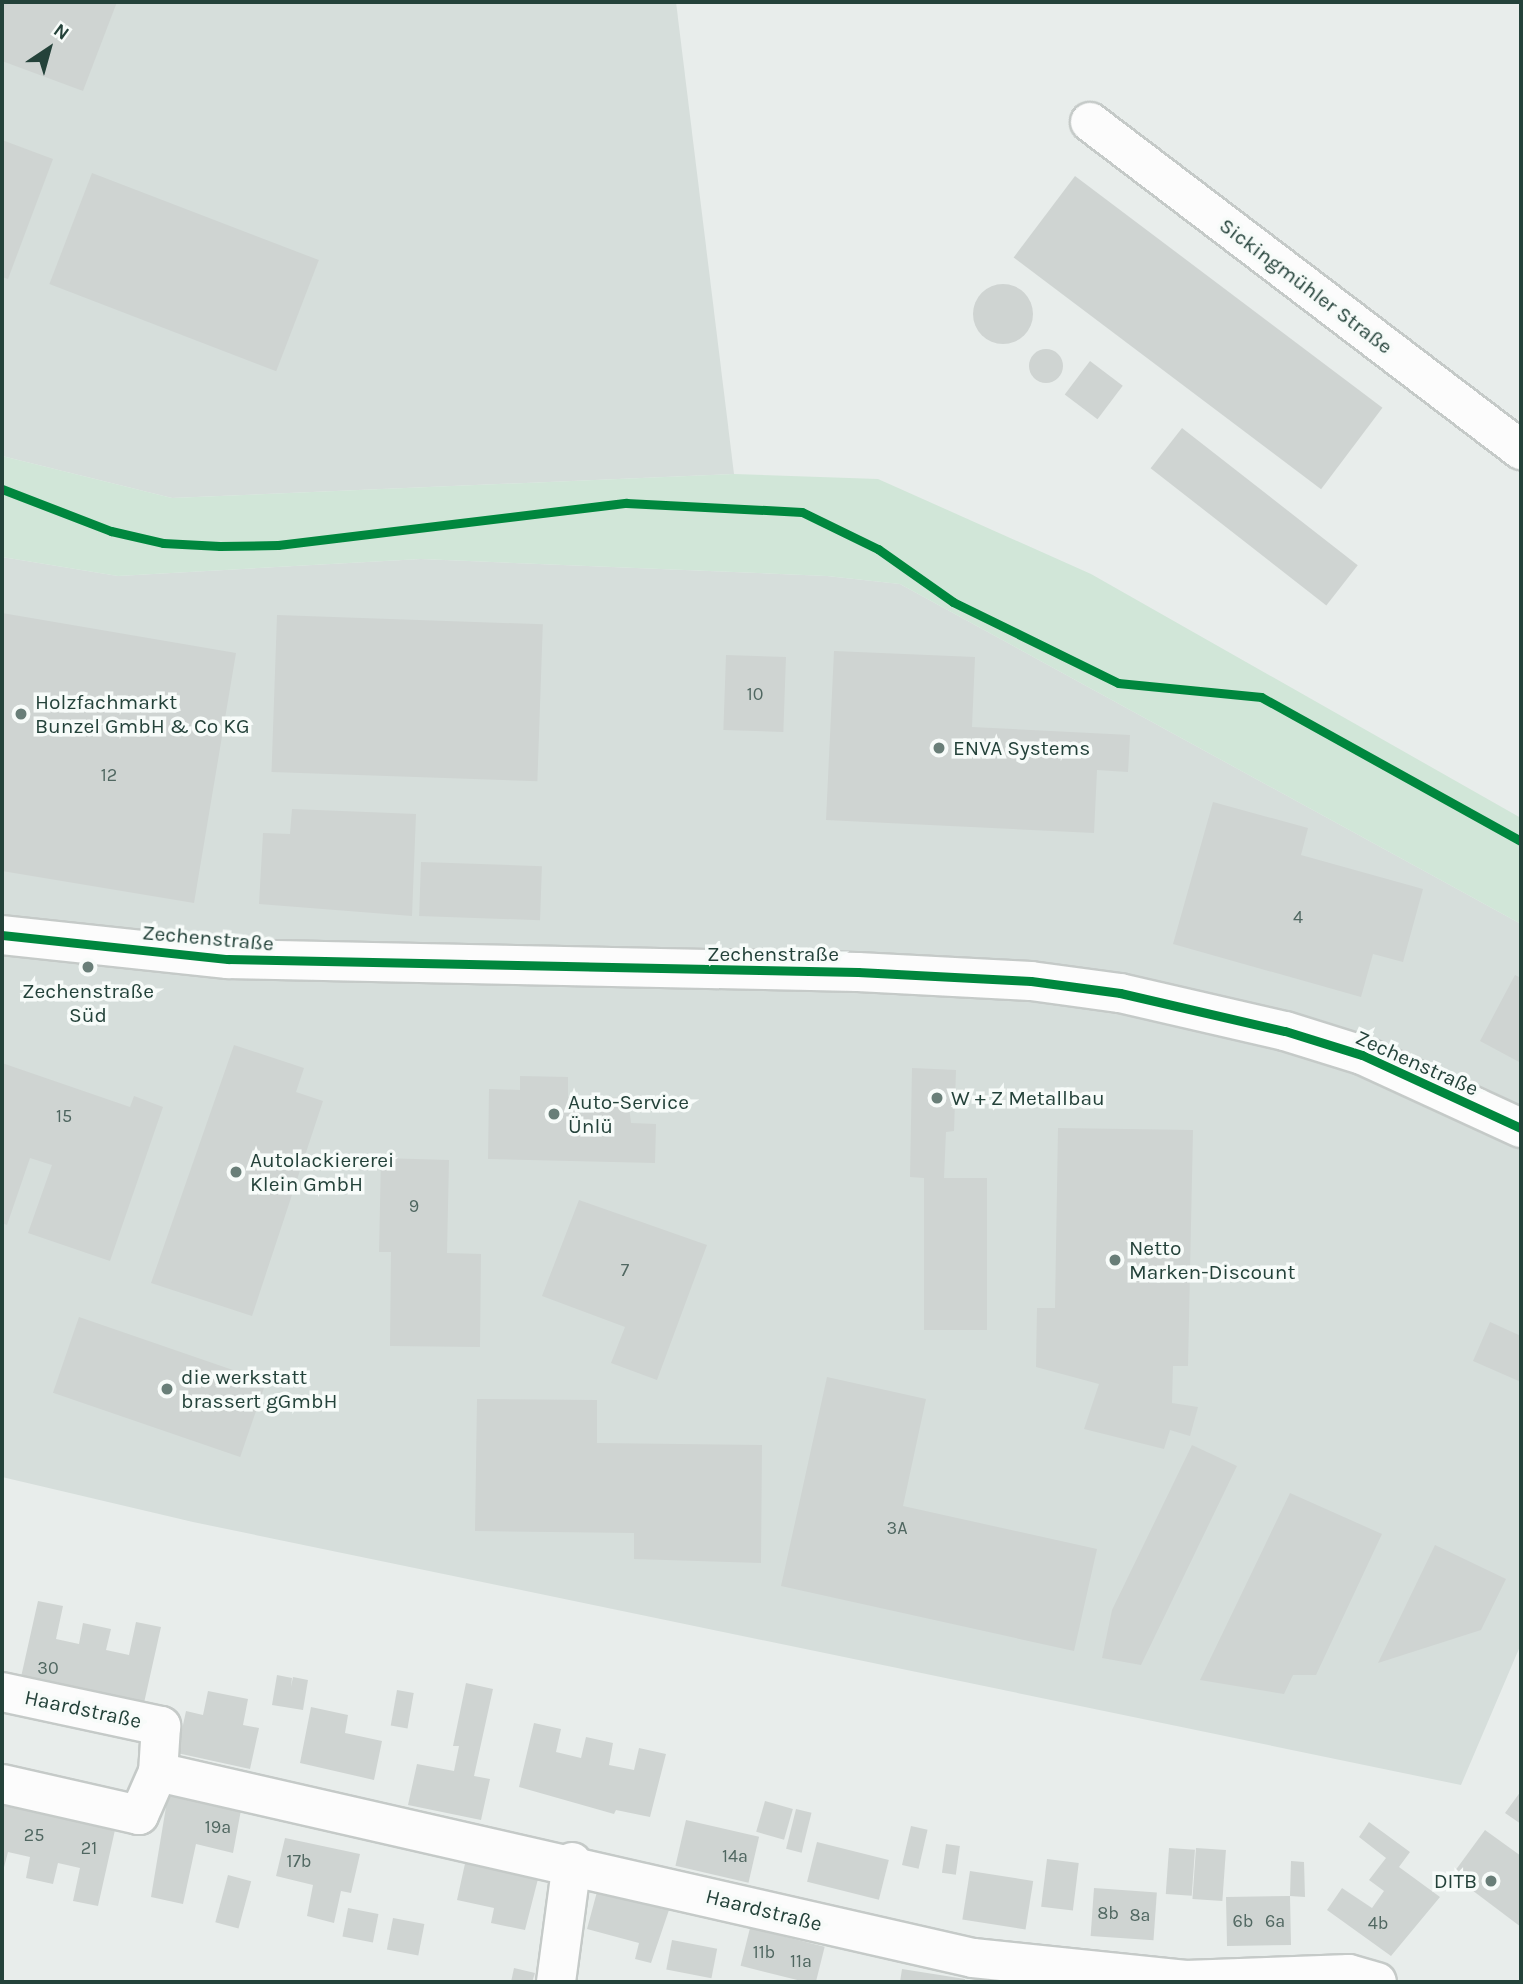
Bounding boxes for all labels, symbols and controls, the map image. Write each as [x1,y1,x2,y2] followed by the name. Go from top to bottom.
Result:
[14,14,84,84] north arrow
[49,19,73,45] text: N
[1215,213,1397,359] street label: Sickingmühler Straße
[747,683,763,705] house number: 10
[35,689,250,739] place label: Holzfachmarkt Bunzel GmbH & Co KG
[13,706,29,722] marker: Holzfachmarkt Bunzel GmbH & Co KG
[953,735,1090,761] place label: ENVA Systems
[931,740,947,756] marker: ENVA Systems
[101,764,117,786] house number: 12
[1293,906,1303,928] house number: 4
[141,920,275,956] street label: Zechenstraße
[707,941,839,967] street label: Zechenstraße
[80,959,96,975] marker: Zechenstraße Süd
[22,978,154,1028] place label: Zechenstraße Süd
[1352,1025,1482,1101] street label: Zechenstraße
[951,1085,1105,1111] place label: W + Z Metallbau
[568,1089,689,1139] place label: Auto-Service Ünlü
[929,1090,945,1106] marker: W + Z Metallbau
[56,1105,72,1127] house number: 15
[546,1106,562,1122] marker: Auto-Service Ünlü
[250,1147,394,1197] place label: Autolackiererei Klein GmbH
[228,1164,244,1180] marker: Autolackiererei Klein GmbH
[409,1195,419,1217] house number: 9
[1129,1235,1295,1285] place label: Netto Marken-Discount
[1107,1252,1123,1268] marker: Netto Marken-Discount
[621,1259,629,1281] house number: 7
[181,1364,337,1414] place label: die werkstatt brassert gGmbH
[159,1381,175,1397] marker: die werkstatt brassert gGmbH
[887,1517,907,1539] house number: 3A
[37,1657,59,1679] house number: 30
[22,1684,144,1734] street label: Haardstraße
[205,1816,231,1838] house number: 19a
[24,1824,44,1846] house number: 25
[81,1837,97,1859] house number: 21
[722,1845,748,1867] house number: 14a
[286,1850,312,1872] house number: 17b
[1434,1868,1477,1894] place label: DITB
[1483,1873,1499,1889] marker: DITB
[703,1883,825,1937] street label: Haardstraße
[1097,1902,1119,1924] house number: 8b
[1130,1904,1150,1926] house number: 8a
[1233,1910,1253,1932] house number: 6b
[1265,1910,1285,1932] house number: 6a
[1368,1912,1388,1934] house number: 4b
[753,1941,775,1963] house number: 11b
[790,1950,812,1972] house number: 11a

